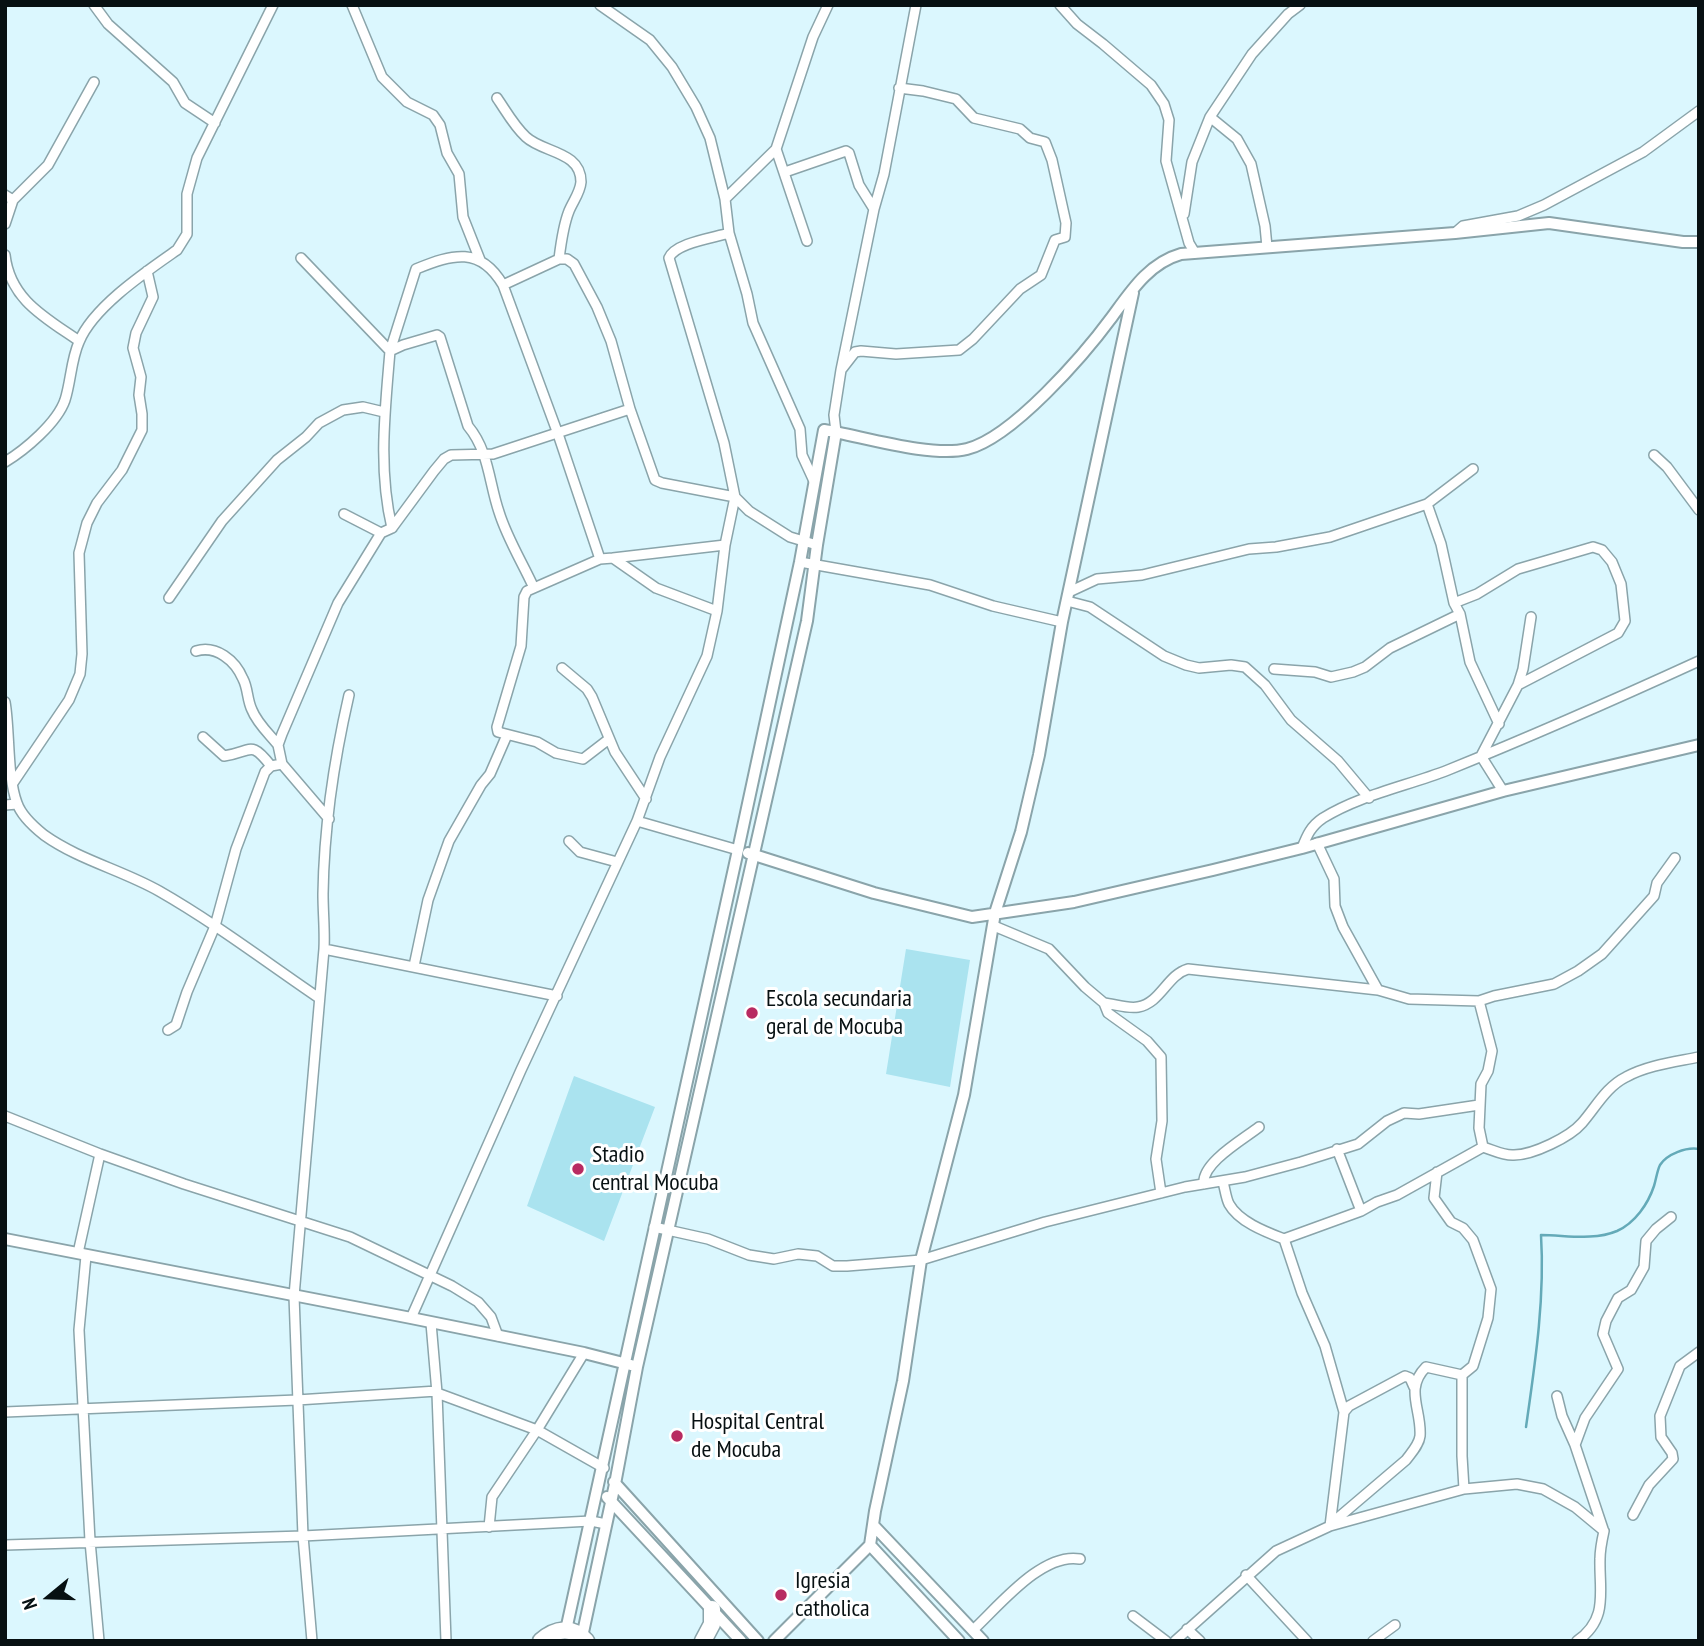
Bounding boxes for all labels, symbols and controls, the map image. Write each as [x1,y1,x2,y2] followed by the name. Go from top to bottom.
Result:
[766,985,912,1041] place label: Escola secundaria geral de Mocuba
[744,1005,760,1021] marker: Escola secundaria geral de Mocuba
[592,1141,719,1197] place label: Stadio central Mocuba
[570,1161,586,1177] marker: Stadio central Mocuba
[691,1408,824,1464] place label: Hospital Central de Mocuba
[669,1428,685,1444] marker: Hospital Central de Mocuba
[14,1562,84,1632] north arrow
[795,1567,870,1623] place label: Igresia catholica
[773,1587,789,1603] marker: Igresia catholica
[16,1595,42,1613] text: N

